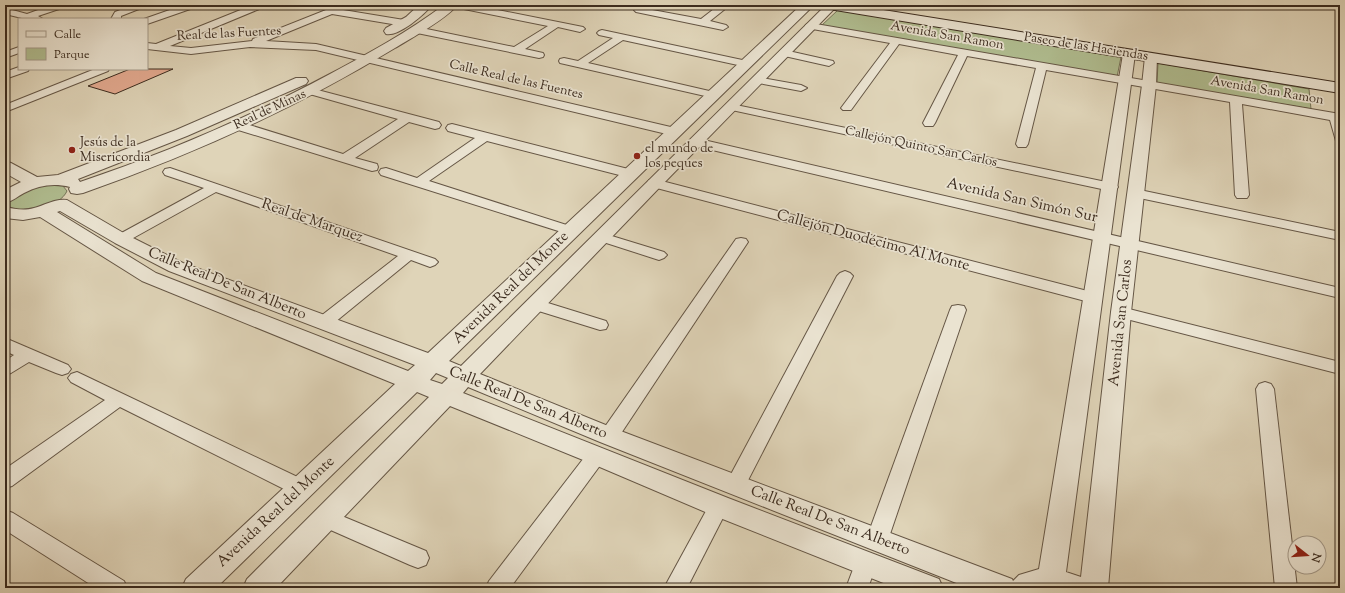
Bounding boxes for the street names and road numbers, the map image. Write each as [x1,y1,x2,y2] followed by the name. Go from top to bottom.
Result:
[889,17,1005,55] street label: Avenida San Ramon
[176,22,282,46] street label: Real de las Fuentes
[1023,28,1149,66] street label: Paseo de las Haciendas
[447,56,585,104] street label: Calle Real de las Fuentes
[1209,72,1325,110] street label: Avenida San Ramon
[231,85,309,135] street label: Real de Minas
[843,122,999,172] street label: Callejón Quinto San Carlos
[944,173,1100,229] street label: Avenida San Simón Sur
[259,194,366,248] street label: Real de Marquez
[774,205,972,277] street label: Callejón Duodécimo Al Monte
[448,227,574,349] street label: Avenida Real del Monte
[145,243,309,325] street label: Calle Real De San Alberto
[1104,258,1138,388] street label: Avenida San Carlos
[446,362,610,444] street label: Calle Real De San Alberto
[212,452,340,572] street label: Avenida Real del Monte
[747,481,913,561] street label: Calle Real De San Alberto

